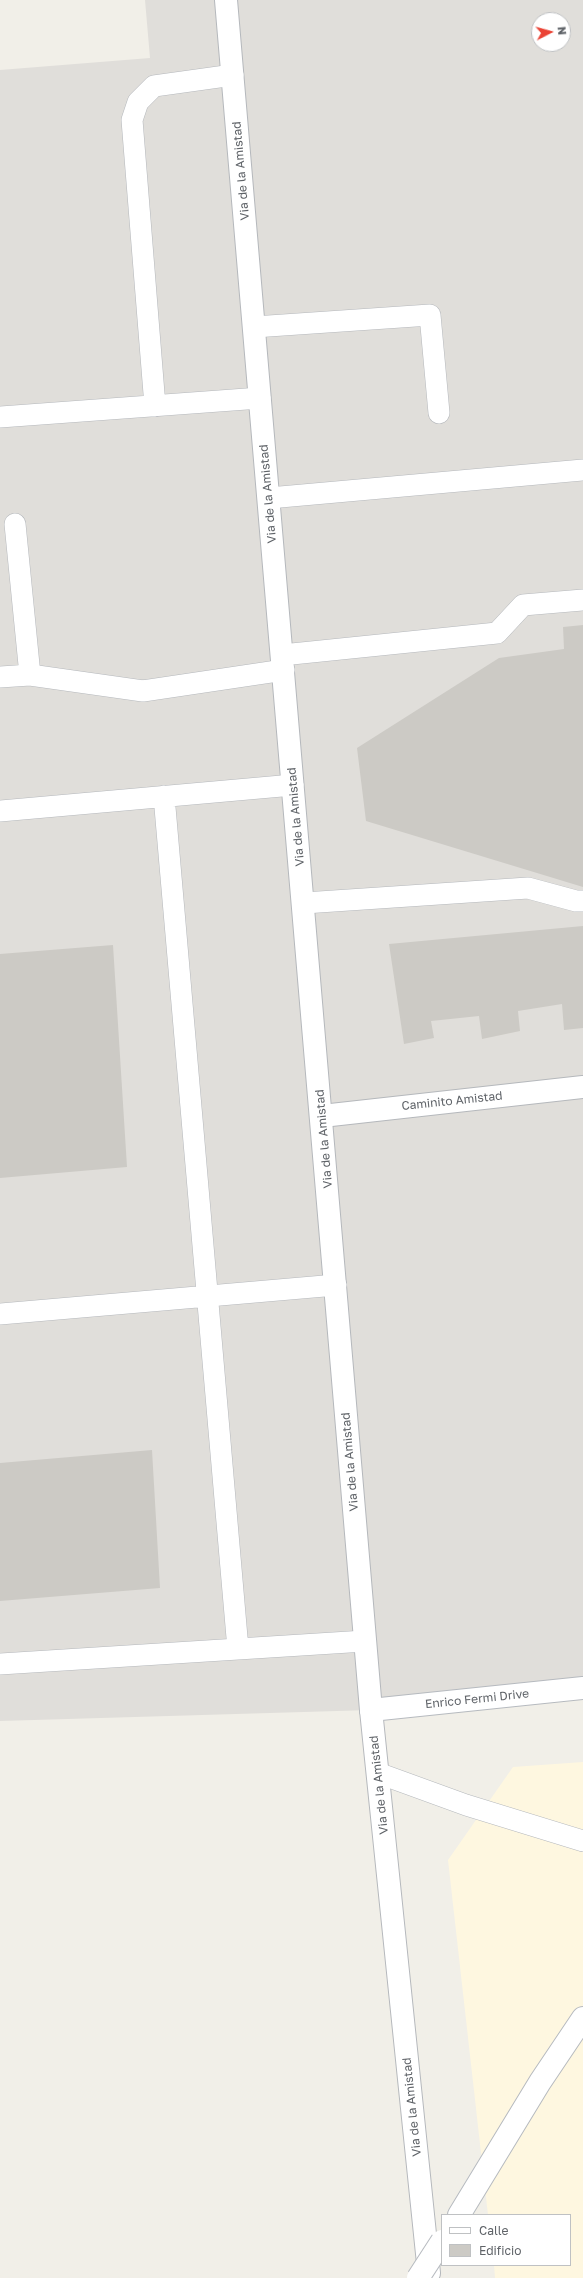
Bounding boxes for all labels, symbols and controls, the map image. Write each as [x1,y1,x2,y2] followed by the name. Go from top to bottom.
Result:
[531,12,571,52] north arrow
[556,26,569,36] text: N
[230,121,252,221] street label: Via de la Amistad
[257,444,279,544] street label: Via de la Amistad
[285,767,307,867] street label: Via de la Amistad
[313,1089,335,1189] street label: Via de la Amistad
[401,1089,503,1113] street label: Caminito Amistad
[339,1412,361,1512] street label: Via de la Amistad
[424,1686,530,1712] street label: Enrico Fermi Drive
[367,1735,391,1835] street label: Via de la Amistad
[400,2057,424,2157] street label: Via de la Amistad
[441,2214,571,2266] legend
[479,2223,508,2238] text: Calle
[479,2243,521,2258] text: Edificio

